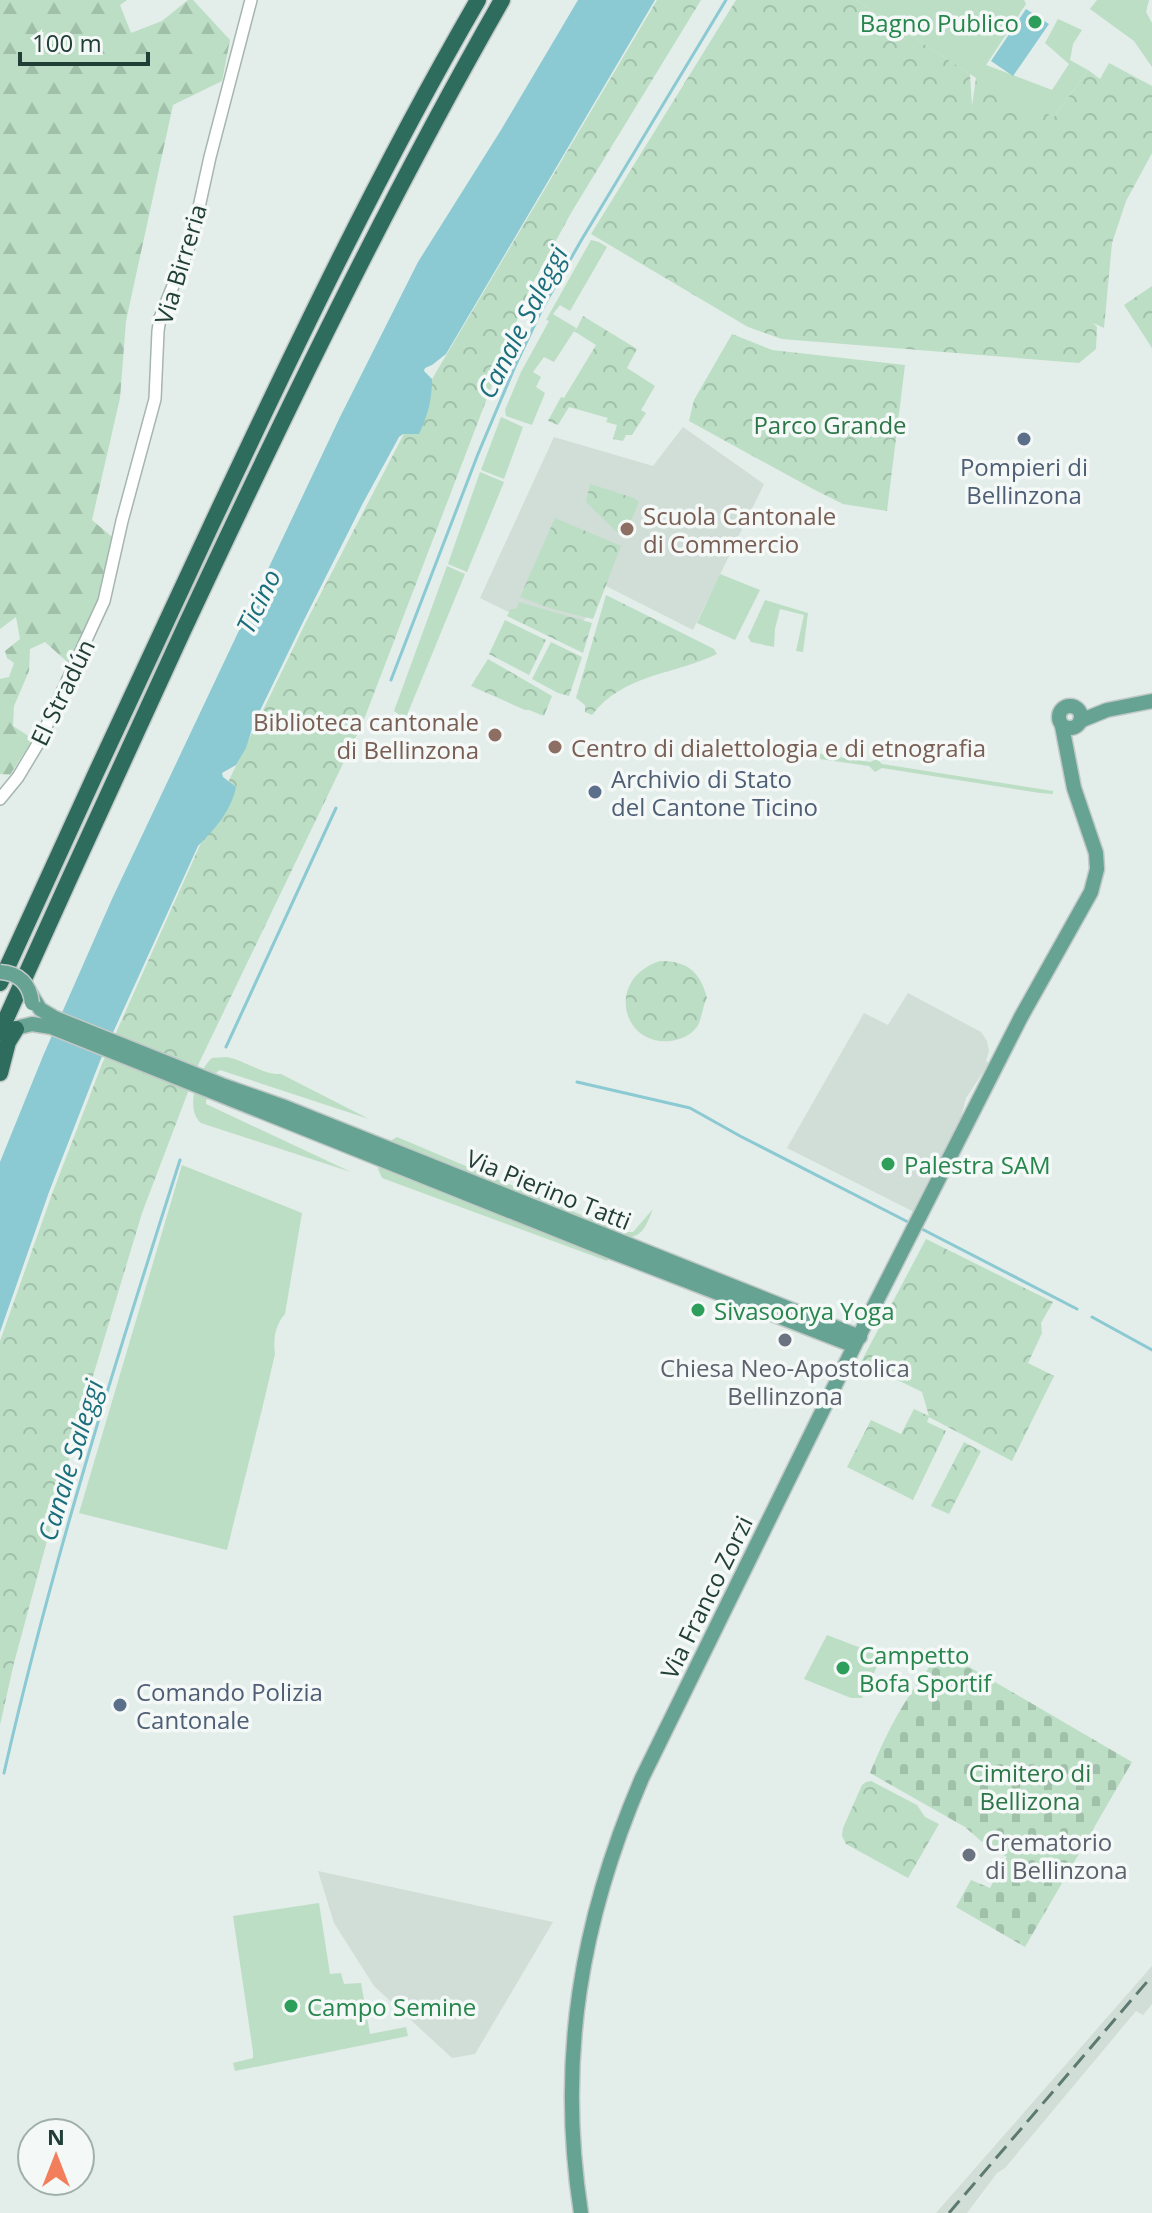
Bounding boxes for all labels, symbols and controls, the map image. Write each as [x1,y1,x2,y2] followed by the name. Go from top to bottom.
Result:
[860,6,1019,39] place label: Bagno Publico
[1026,13,1044,31] marker: Bagno Publico
[20,16,148,66] scale bar
[32,26,102,59] text: 100 m
[146,200,214,328] street label: Via Birreria
[468,239,576,404] water label: Canale Saleggi
[753,408,907,441] park label: Parco Grande
[1015,430,1033,448] marker: Pompieri di Bellinzona
[960,450,1088,511] place label: Pompieri di Bellinzona
[643,499,836,560] place label: Scuola Cantonale di Commercio
[618,520,636,538] marker: Scuola Cantonale di Commercio
[227,563,289,639] water label: Ticino
[22,633,102,751] street label: El Stradún
[253,705,479,766] place label: Biblioteca cantonale di Bellinzona
[486,726,504,744] marker: Biblioteca cantonale di Bellinzona
[571,731,986,764] place label: Centro di dialettologia e di etnografia
[546,738,564,756] marker: Centro di dialettologia e di etnografia
[611,762,818,823] place label: Archivio di Stato del Cantone Ticino
[586,783,604,801] marker: Archivio di Stato del Cantone Ticino
[462,1141,636,1237] street label: Via Pierino Tatti
[904,1148,1051,1181] place label: Palestra SAM
[879,1155,897,1173] marker: Palestra SAM
[714,1294,894,1327] place label: Sivasoorya Yoga
[689,1301,707,1319] marker: Sivasoorya Yoga
[776,1331,794,1349] marker: Chiesa Neo-Apostolica Bellinzona
[660,1351,910,1412] place label: Chiesa Neo-Apostolica Bellinzona
[28,1375,112,1545] water label: Canale Saleggi
[652,1510,760,1684] street label: Via Franco Zorzi
[859,1638,993,1699] place label: Campetto Bofa Sportif
[834,1659,852,1677] marker: Campetto Bofa Sportif
[136,1675,323,1736] place label: Comando Polizia Cantonale
[111,1696,129,1714] marker: Comando Polizia Cantonale
[969,1756,1091,1817] park label: Cimitero di Bellizona
[985,1825,1128,1886] place label: Crematorio di Bellinzona
[960,1846,978,1864] marker: Crematorio di Bellinzona
[307,1990,476,2023] place label: Campo Semine
[282,1997,300,2015] marker: Campo Semine
[16,2117,96,2197] north arrow
[47,2121,65,2151] text: N

